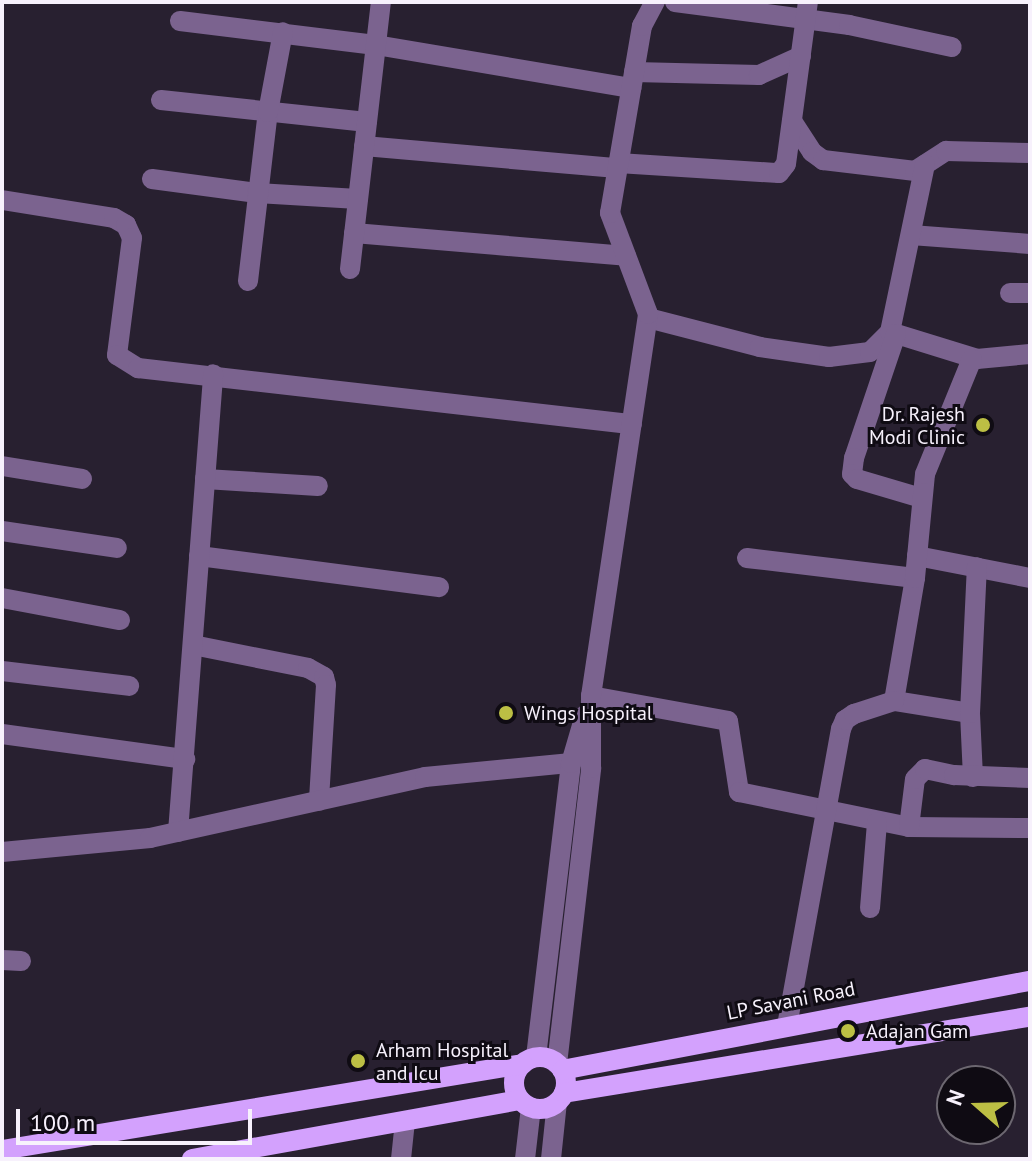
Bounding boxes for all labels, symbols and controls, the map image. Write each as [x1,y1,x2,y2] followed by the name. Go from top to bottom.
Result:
[869,402,965,449] place label: Dr. Rajesh Modi Clinic
[972,414,994,436] marker: Dr. Rajesh Modi Clinic
[524,701,653,725] place label: Wings Hospital
[495,702,517,724] marker: Wings Hospital
[724,977,858,1025] street label: LP Savani Road
[866,1019,968,1043] place label: Adajan Gam
[837,1020,859,1042] marker: Adajan Gam
[376,1038,508,1085] place label: Arham Hospital and Icu
[347,1050,369,1072] marker: Arham Hospital and Icu
[936,1065,1016,1145] north arrow
[940,1086,971,1109] text: N
[20,1093,256,1143] scale bar
[30,1107,95,1138] text: 100 m

